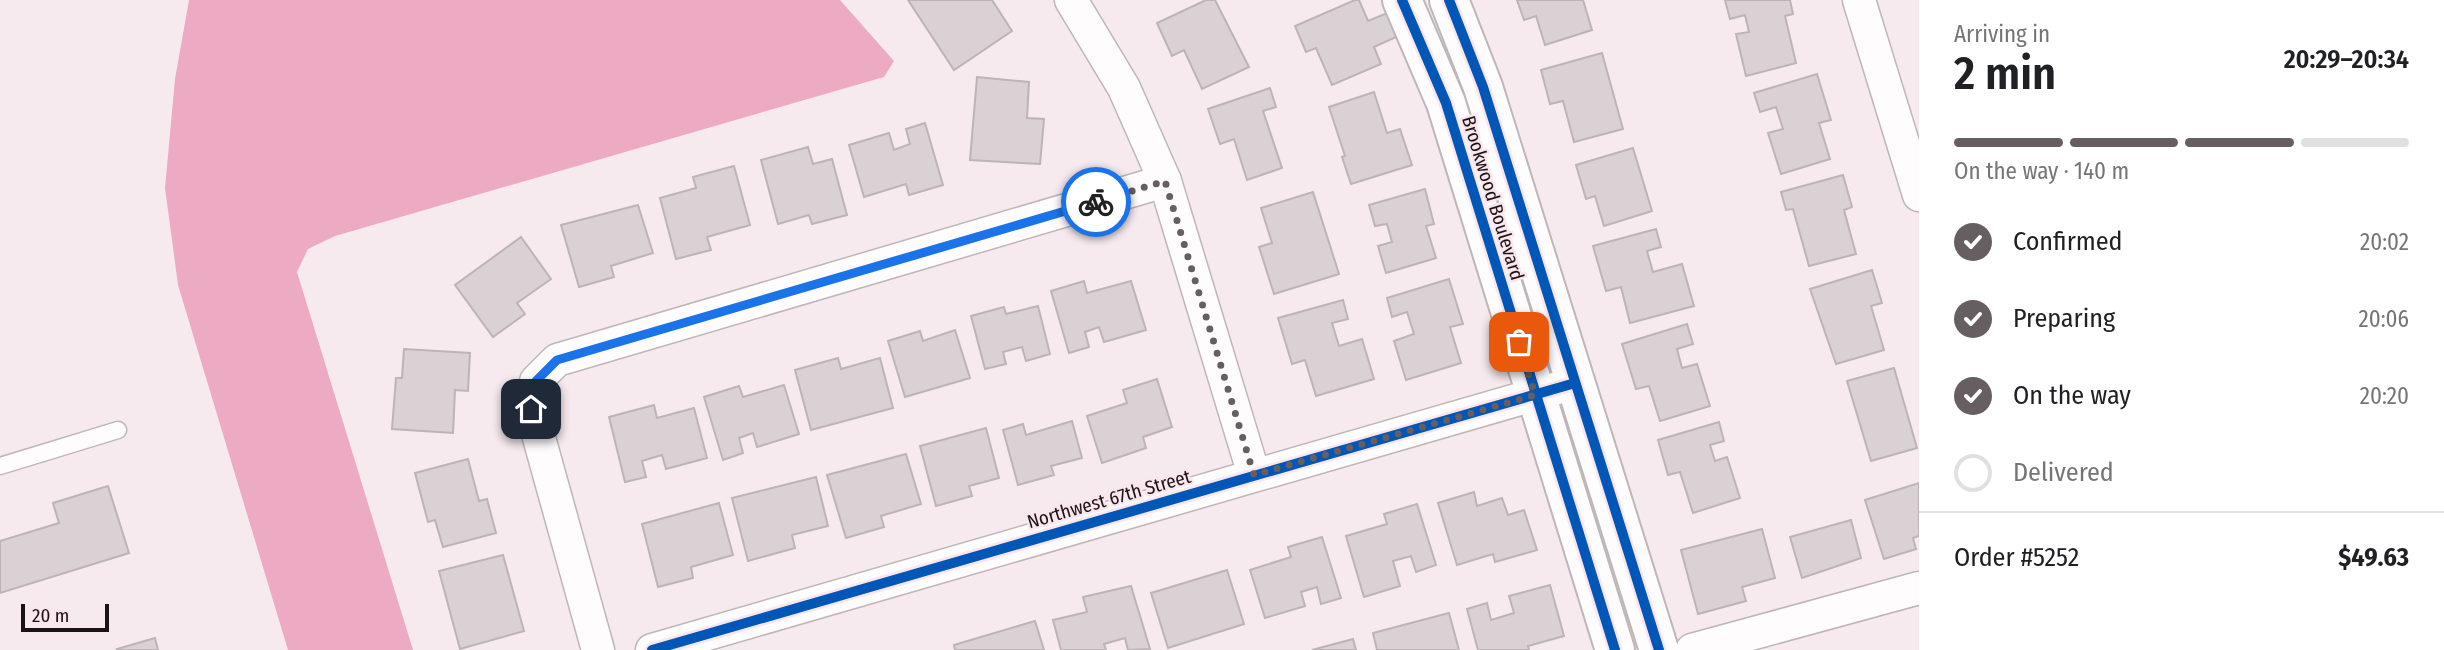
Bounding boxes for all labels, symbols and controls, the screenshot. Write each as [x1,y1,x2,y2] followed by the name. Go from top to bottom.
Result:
[1954,20,2050,48] text: Arriving in
[2284,44,2409,75] text: 20:29–20:34
[1954,46,2056,101] text: 2 min
[1457,113,1529,283] street label: Brookwood Boulevard
[1954,157,2129,185] text: On the way · 140 m
[1061,167,1131,237] courier
[1077,183,1115,221] icon: bike
[1954,223,1992,261] icon: check
[2013,226,2123,257] text: Confirmed
[2360,228,2409,256] text: 20:02
[1954,300,1992,338] icon: check
[2013,303,2115,334] text: Preparing
[2359,305,2409,333] text: 20:06
[1489,312,1549,372] pin
[1500,323,1538,361] icon: bag
[1954,377,1992,415] icon: check
[501,379,561,439] pin
[2013,380,2131,411] text: On the way
[2360,382,2409,410] text: 20:20
[512,390,550,428] icon: home
[2013,457,2114,488] text: Delivered
[1025,464,1194,533] street label: Northwest 67th Street
[1954,542,2079,573] text: Order #5252
[2338,542,2409,573] text: $49.63
[21,601,108,633] scale bar
[32,604,69,627] text: 20 m

